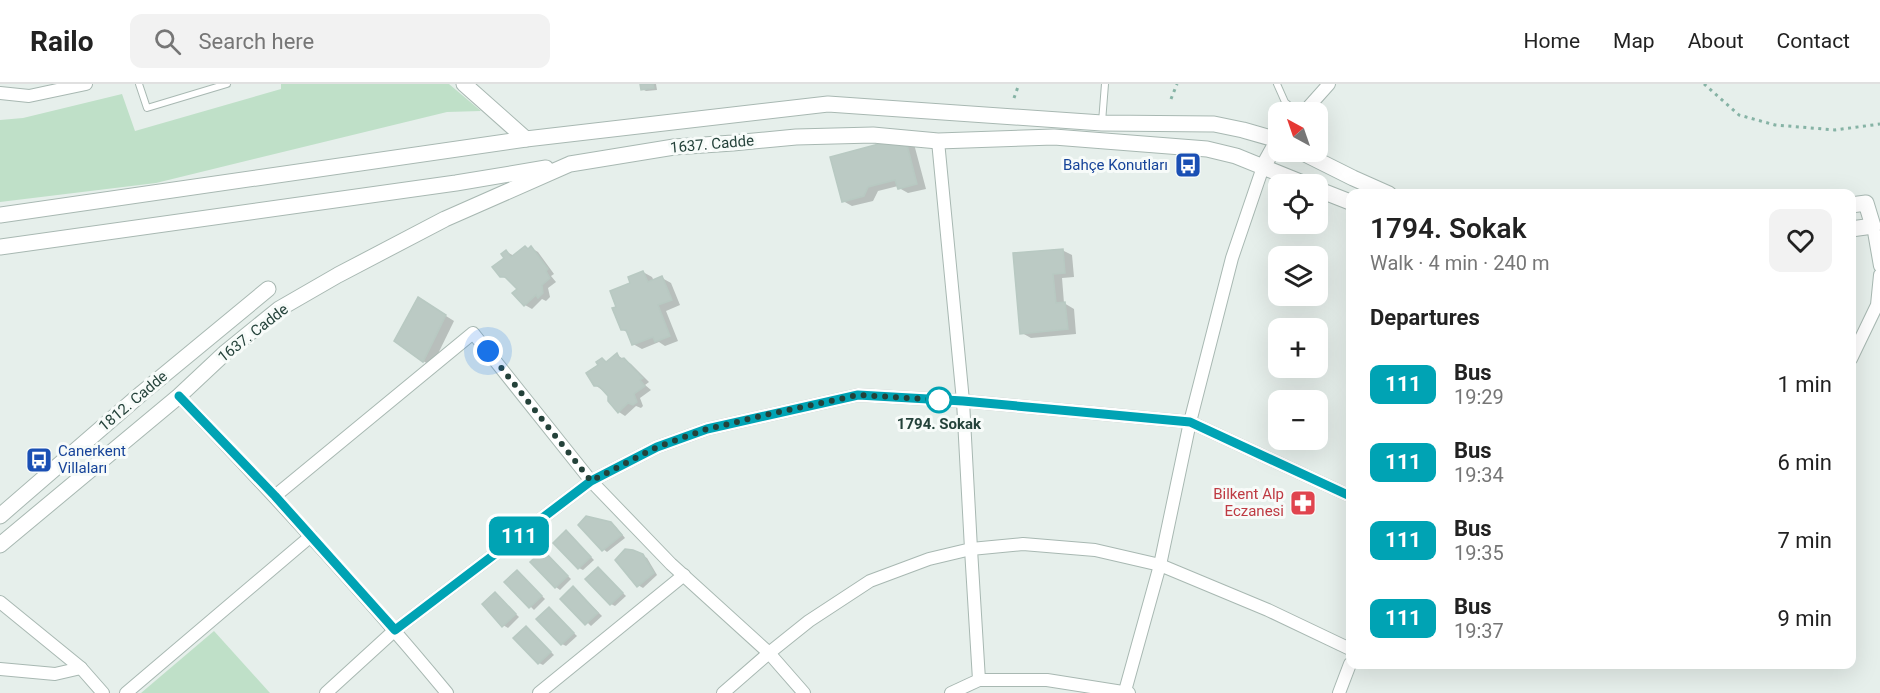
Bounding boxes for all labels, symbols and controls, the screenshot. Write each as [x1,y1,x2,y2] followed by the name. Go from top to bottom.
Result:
[130,14,550,68] search box
[30,25,94,58] text: Railo
[151,25,184,58] icon: search
[199,29,314,54] text: Search here
[1524,29,1580,53] text: Home
[1613,29,1655,53] text: Map
[1688,29,1744,53] text: About
[1777,29,1850,53] text: Contact
[1268,102,1328,162] north arrow
[1268,102,1328,450] map controls
[669,131,755,157] street label: 1637. Cadde
[1173,150,1203,180] bus stop icon: Bahçe Konutları
[1063,156,1168,174] place label: Bahçe Konutları
[1268,174,1328,234] button: locate
[1769,209,1832,272] button: heart
[1370,212,1526,245] text: 1794. Sokak
[1268,246,1328,306] button: layers
[1370,251,1549,275] text: Walk · 4 min · 240 m
[214,300,292,366] street label: 1637. Cadde
[1370,305,1480,330] text: Departures
[1268,318,1328,378] button: +
[473,336,503,366] your location
[1454,360,1492,385] text: Bus
[95,367,171,435] street label: 1812. Cadde
[1385,372,1421,396] text: 111
[1777,372,1832,397] text: 1 min
[1454,385,1504,409] text: 19:29
[926,387,952,413] marker: 1794. Sokak
[1268,390,1328,450] button: −
[897,415,982,433] place label: 1794. Sokak
[1454,438,1492,463] text: Bus
[58,442,126,477] place label: Canerkent Villaları
[24,445,54,475] bus stop icon: Canerkent Villaları
[1385,450,1421,474] text: 111
[1777,450,1832,475] text: 6 min
[1454,463,1504,487] text: 19:34
[1213,485,1284,520] place label: Bilkent Alp Eczanesi
[1288,488,1318,518] pharmacy icon: Bilkent Alp Eczanesi
[484,516,554,556] line badge: 111
[1454,516,1492,541] text: Bus
[501,524,537,548] text: 111
[1385,528,1421,552] text: 111
[1777,528,1832,553] text: 7 min
[1454,541,1504,565] text: 19:35
[1454,594,1492,619] text: Bus
[1385,606,1421,630] text: 111
[1777,606,1832,631] text: 9 min
[1454,619,1504,643] text: 19:37

